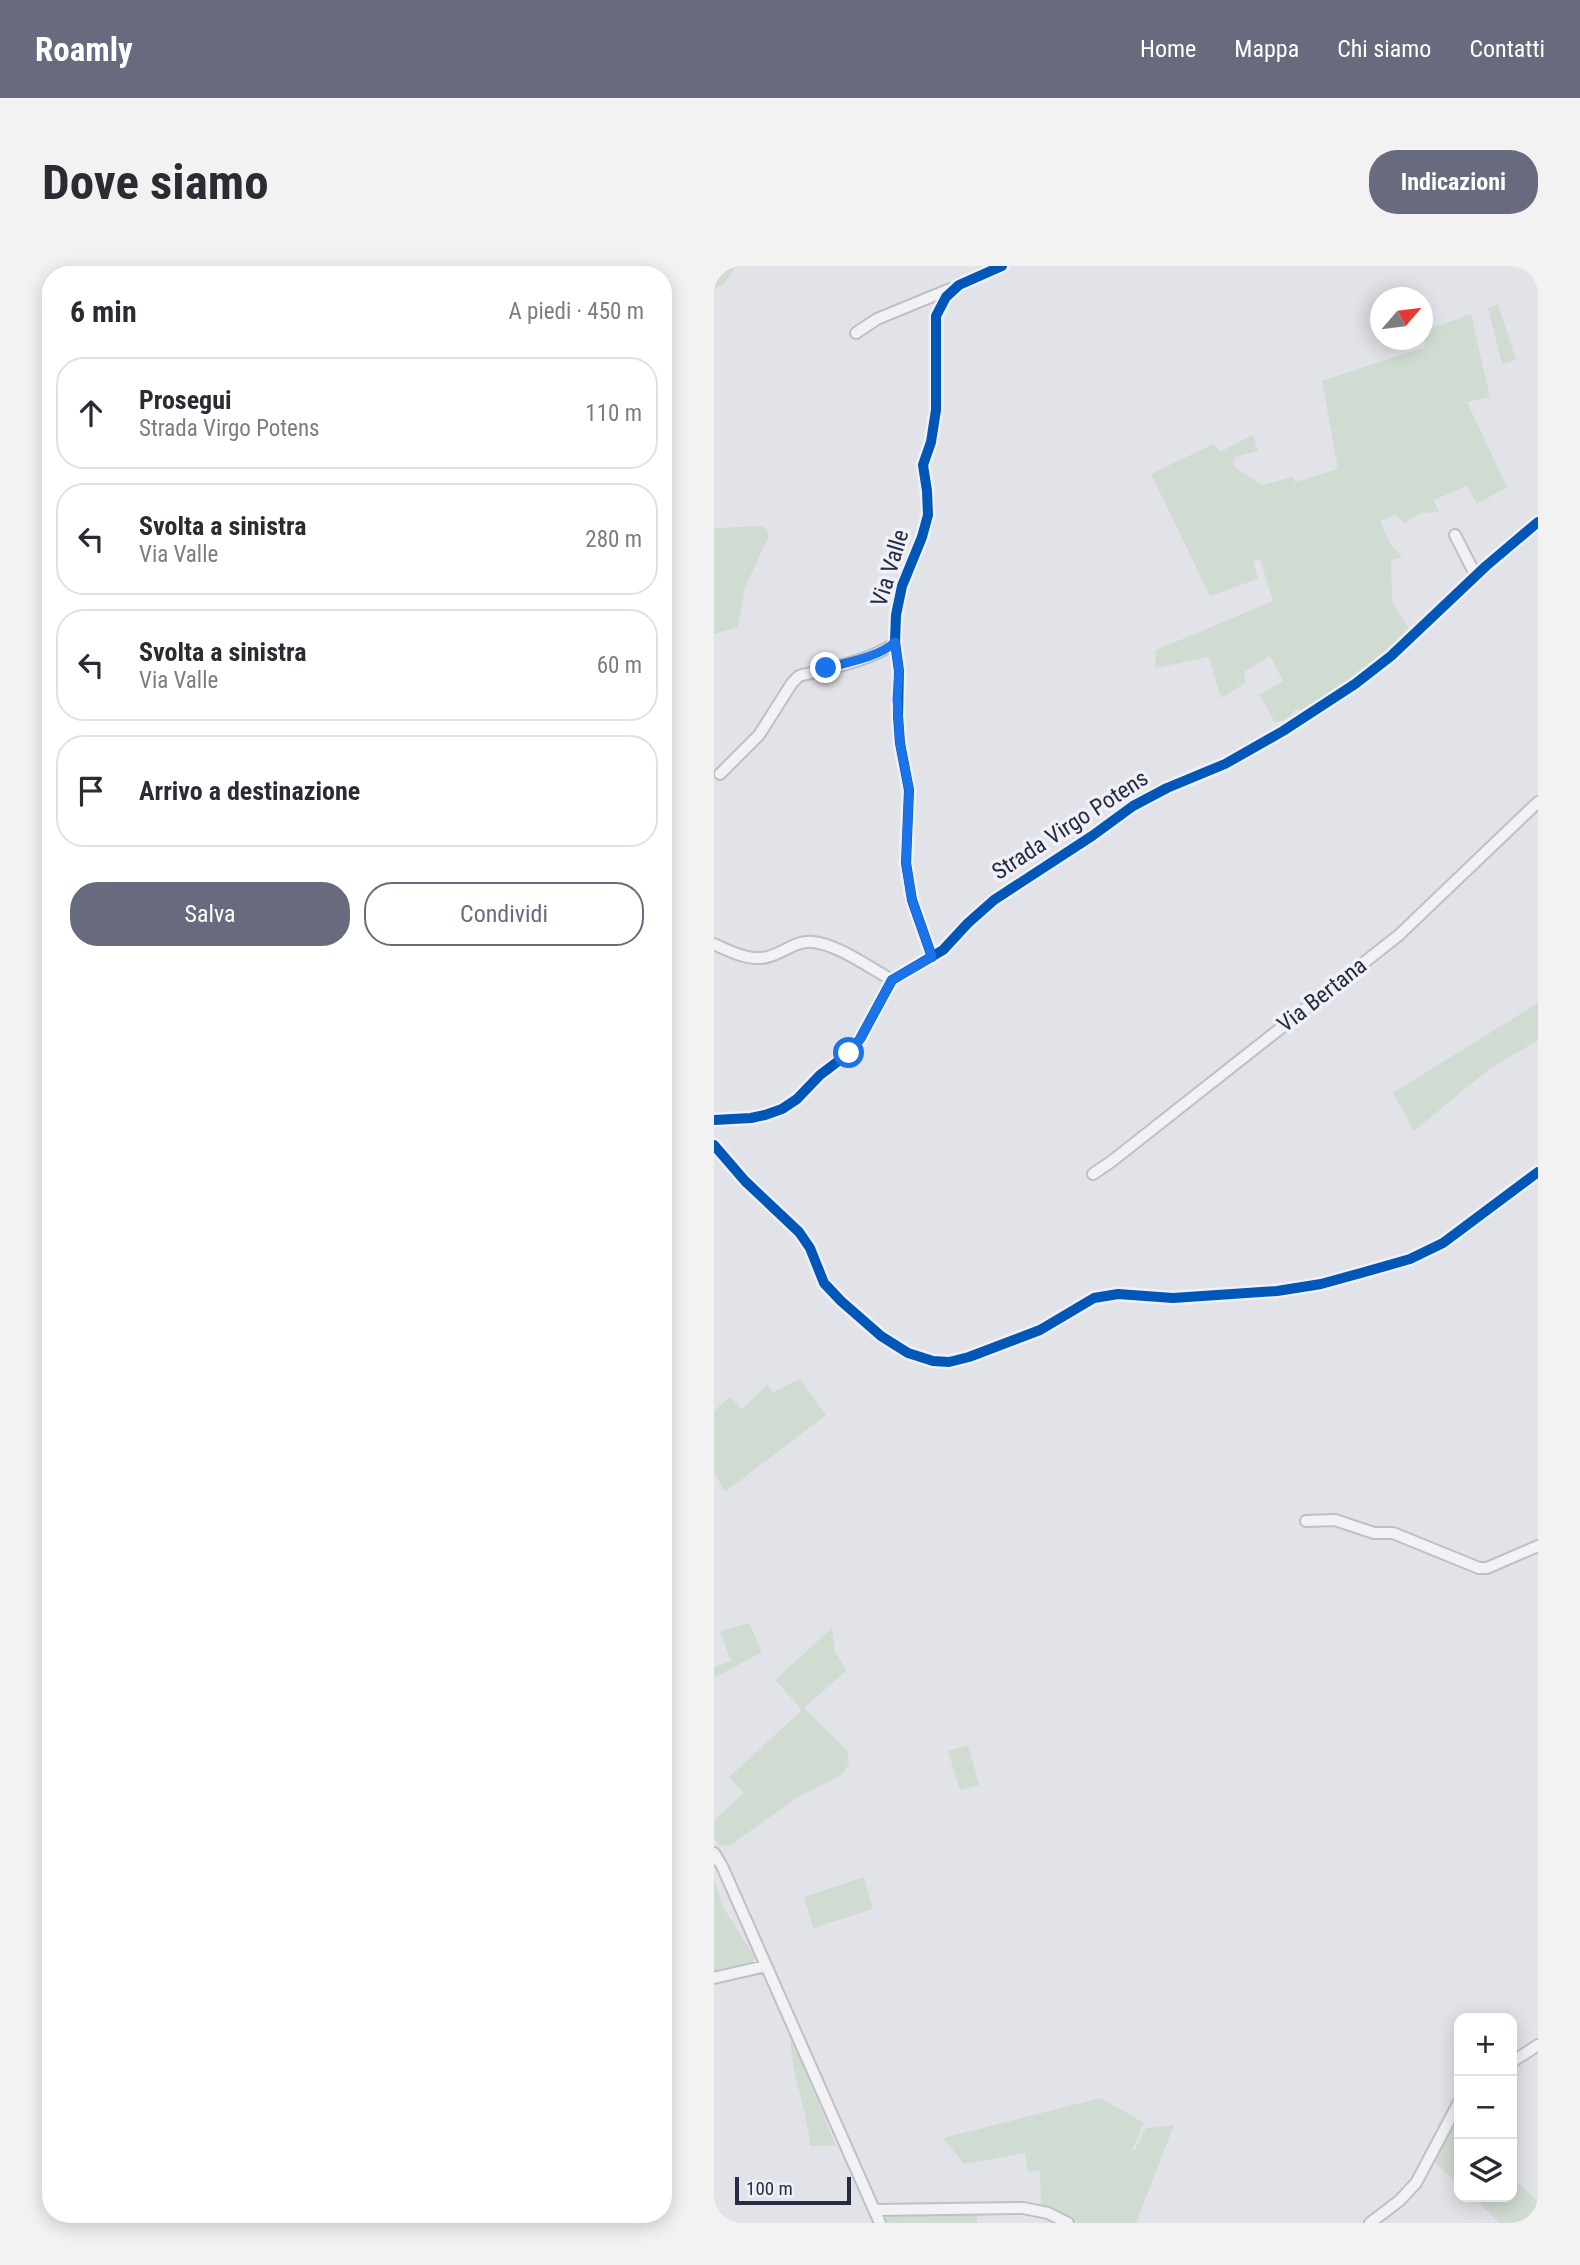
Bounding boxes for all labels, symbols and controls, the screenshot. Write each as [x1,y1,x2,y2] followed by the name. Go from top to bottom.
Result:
[35,30,133,69] text: Roamly
[1140,35,1196,63] text: Home
[1234,35,1299,63] text: Mappa
[1337,35,1431,63] text: Chi siamo
[1469,35,1545,63] text: Contatti
[1369,150,1538,214] button: Indicazioni
[42,154,269,211] text: Dove siamo
[1370,287,1433,350] north arrow
[70,294,137,329] text: 6 min
[509,298,644,325] text: A piedi · 450 m
[139,385,232,415] text: Prosegui
[72,394,110,432] icon: ahead
[585,400,642,427] text: 110 m
[139,415,320,442] text: Strada Virgo Potens
[139,511,306,541] text: Svolta a sinistra
[72,520,110,558] icon: left
[585,526,642,553] text: 280 m
[866,526,914,610] street label: Via Valle
[139,541,218,568] text: Via Valle
[139,637,306,667] text: Svolta a sinistra
[72,646,110,684] icon: left
[597,652,642,679] text: 60 m
[810,652,841,683] route end
[139,667,218,694] text: Via Valle
[987,765,1153,885] street label: Strada Virgo Potens
[72,772,110,810] icon: arrive
[139,776,360,806] text: Arrivo a destinazione
[70,882,350,946] button: Salva
[364,882,644,946] button: Condividi
[1272,952,1372,1038] street label: Via Bertana
[833,1037,864,1068] route start
[1454,2013,1517,2202] map controls
[1454,2013,1517,2076] button: +
[1454,2076,1517,2139] button: −
[1454,2139,1517,2202] button: layers
[735,2174,850,2206] scale bar
[746,2177,793,2200] text: 100 m

